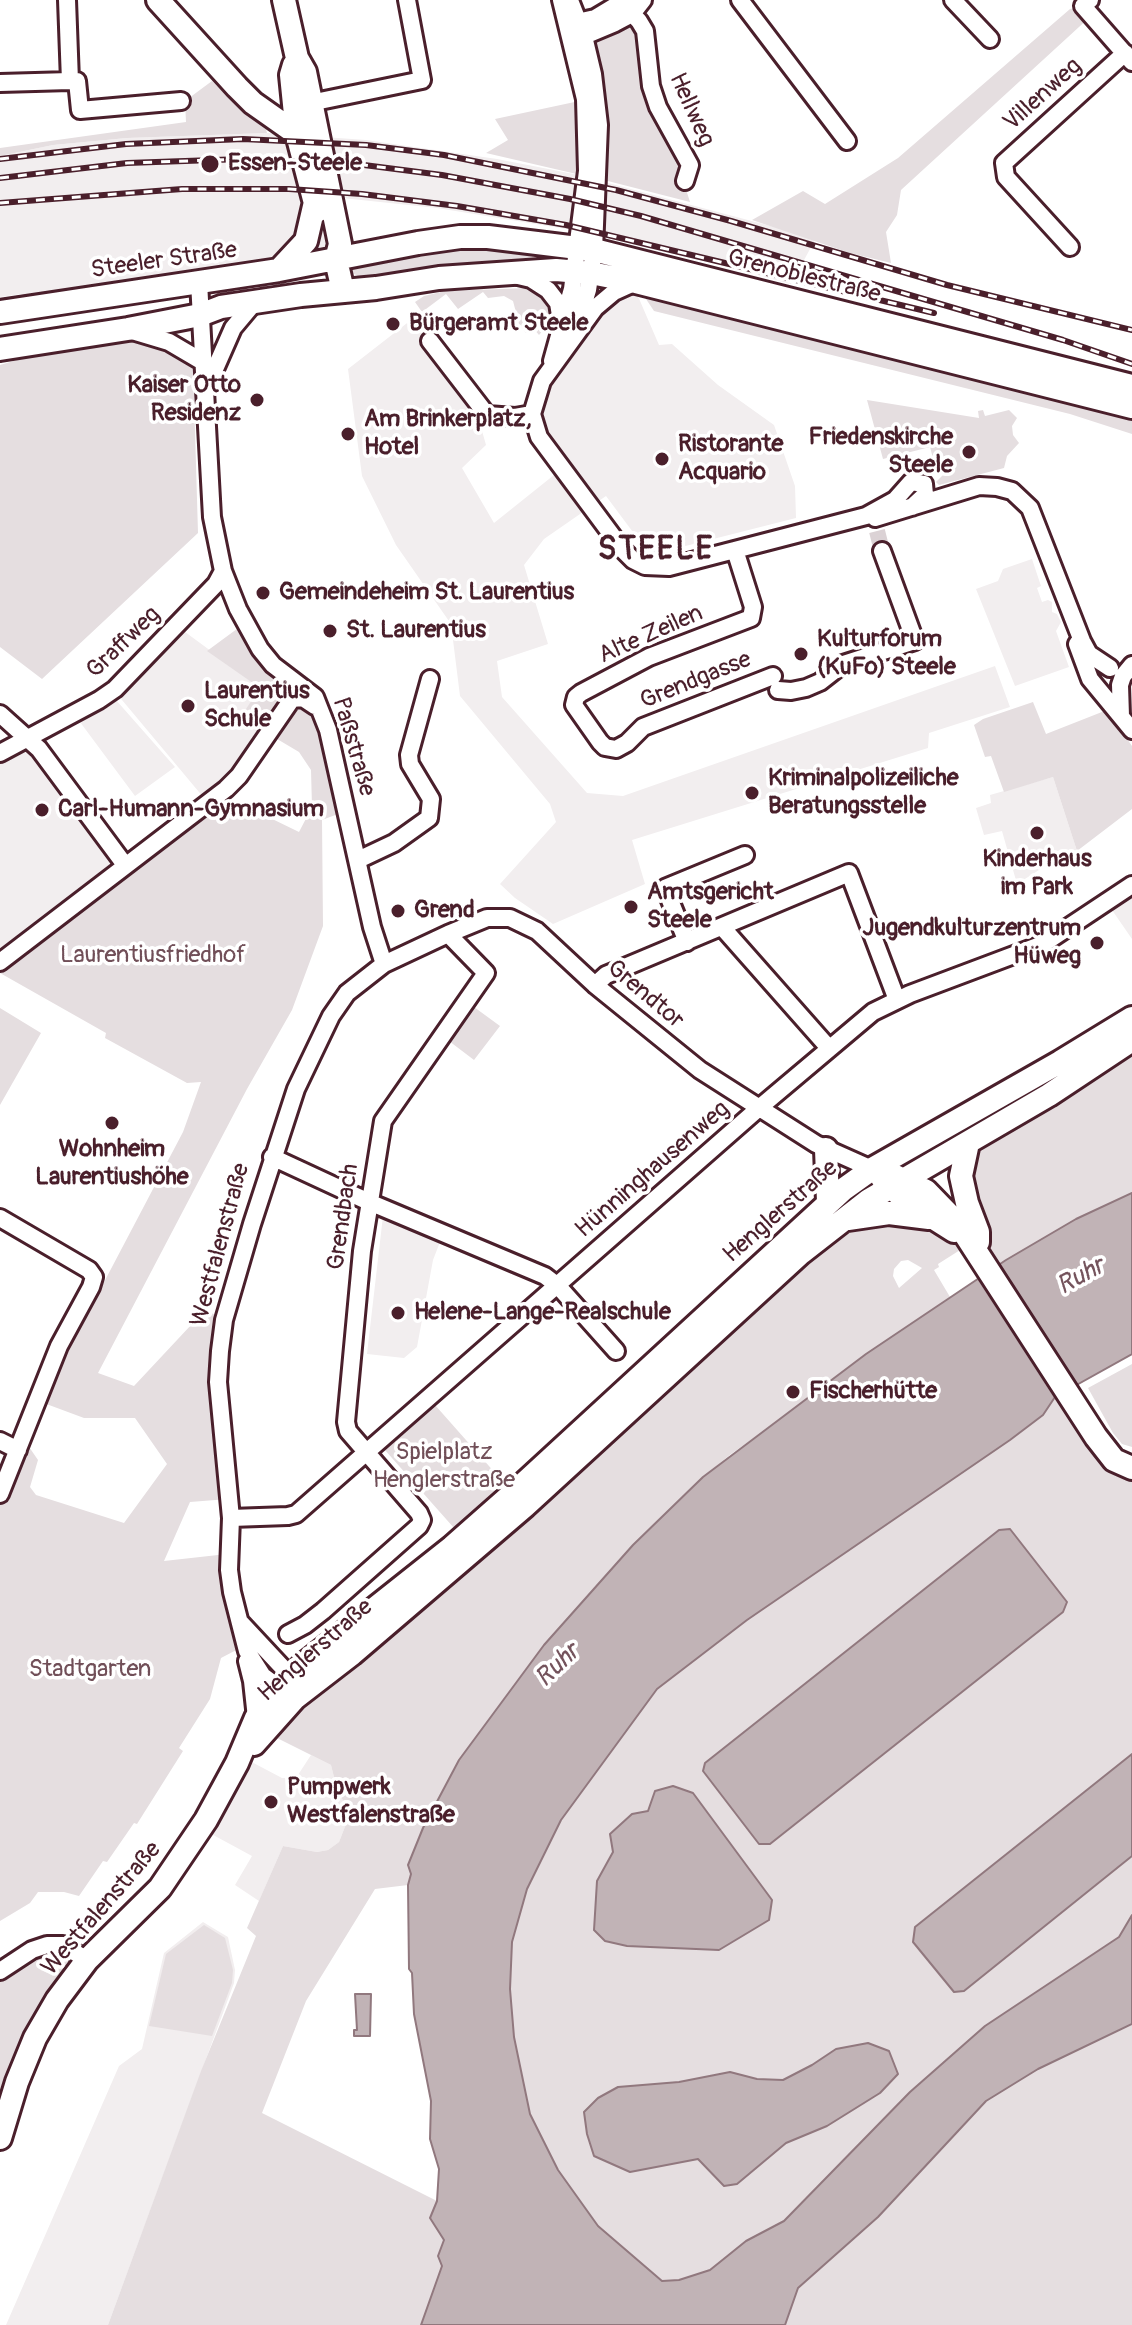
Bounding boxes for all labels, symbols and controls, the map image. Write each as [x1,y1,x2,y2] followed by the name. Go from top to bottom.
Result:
[998,52,1088,138] street label: Villenweg
[662,69,720,151] street label: Hellweg
[228,150,362,178] place label: Essen-Steele
[199,153,221,175] marker: Essen-Steele
[89,237,239,285] street label: Steeler Straße
[725,244,883,310] street label: Grenoblestraße
[409,310,588,338] place label: Bürgeramt Steele
[384,315,402,333] marker: Bürgeramt Steele
[127,372,241,428] place label: Kaiser Otto Residenz
[248,391,266,409] marker: Kaiser Otto Residenz
[364,406,532,462] place label: Am Brinkerplatz, Hotel
[809,424,953,480] place label: Friedenskirche Steele
[339,425,357,443] marker: Am Brinkerplatz, Hotel
[678,431,783,487] place label: Ristorante Acquario
[960,443,978,461] marker: Friedenskirche Steele
[653,450,671,468] marker: Ristorante Acquario
[598,532,714,570] district label: STEELE
[279,579,574,607] place label: Gemeindeheim St. Laurentius
[254,584,272,602] marker: Gemeindeheim St. Laurentius
[594,599,708,671] street label: Alte Zeilen
[81,601,167,685] street label: Graffweg
[346,617,486,645] place label: St. Laurentius
[321,622,339,640] marker: St. Laurentius
[817,626,956,682] place label: Kulturforum (KuFo) Steele
[792,645,810,663] marker: Kulturforum (KuFo) Steele
[636,646,756,716] street label: Grendgasse
[204,678,310,734] place label: Laurentius Schule
[325,694,381,800] street label: Paßstraße
[179,697,197,715] marker: Laurentius Schule
[768,765,959,821] place label: Kriminalpolizeiliche Beratungsstelle
[743,784,761,802] marker: Kriminalpolizeiliche Beratungsstelle
[58,796,324,824] place label: Carl-Humann-Gymnasium
[33,801,51,819] marker: Carl-Humann-Gymnasium
[1028,824,1046,842] marker: Kinderhaus im Park
[982,846,1092,902] place label: Kinderhaus im Park
[647,879,774,935] place label: Amtsgericht Steele
[414,897,475,925] place label: Grend
[622,898,640,916] marker: Amtsgericht Steele
[389,902,407,920] marker: Grend
[862,915,1081,971] place label: Jugendkulturzentrum Hüweg
[1088,934,1106,952] marker: Jugendkulturzentrum Hüweg
[60,942,246,970] park label: Laurentiusfriedhof
[601,954,689,1036] street label: Grendtor
[570,1095,736,1245] street label: Hünninghausenweg
[103,1114,121,1132] marker: Wohnheim Laurentiushöhe
[35,1136,189,1192] place label: Wohnheim Laurentiushöhe
[718,1154,844,1270] street label: Henglerstraße
[185,1160,257,1330] street label: Westfalenstraße
[322,1162,366,1272] street label: Grendbach
[1052,1251,1110,1303] water label: Ruhr
[414,1299,671,1327] place label: Helene-Lange-Realschule
[389,1304,407,1322] marker: Helene-Lange-Realschule
[809,1378,937,1406] place label: Fischerhütte
[784,1383,802,1401] marker: Fischerhütte
[373,1439,515,1495] park label: Spielplatz Henglerstraße
[253,1593,379,1709] street label: Henglerstraße
[529,1638,587,1694] water label: Ruhr
[29,1656,151,1684] park label: Stadtgarten
[287,1774,455,1830] place label: Pumpwerk Westfalenstraße
[262,1793,280,1811] marker: Pumpwerk Westfalenstraße
[36,1836,168,1982] street label: Westfalenstraße

